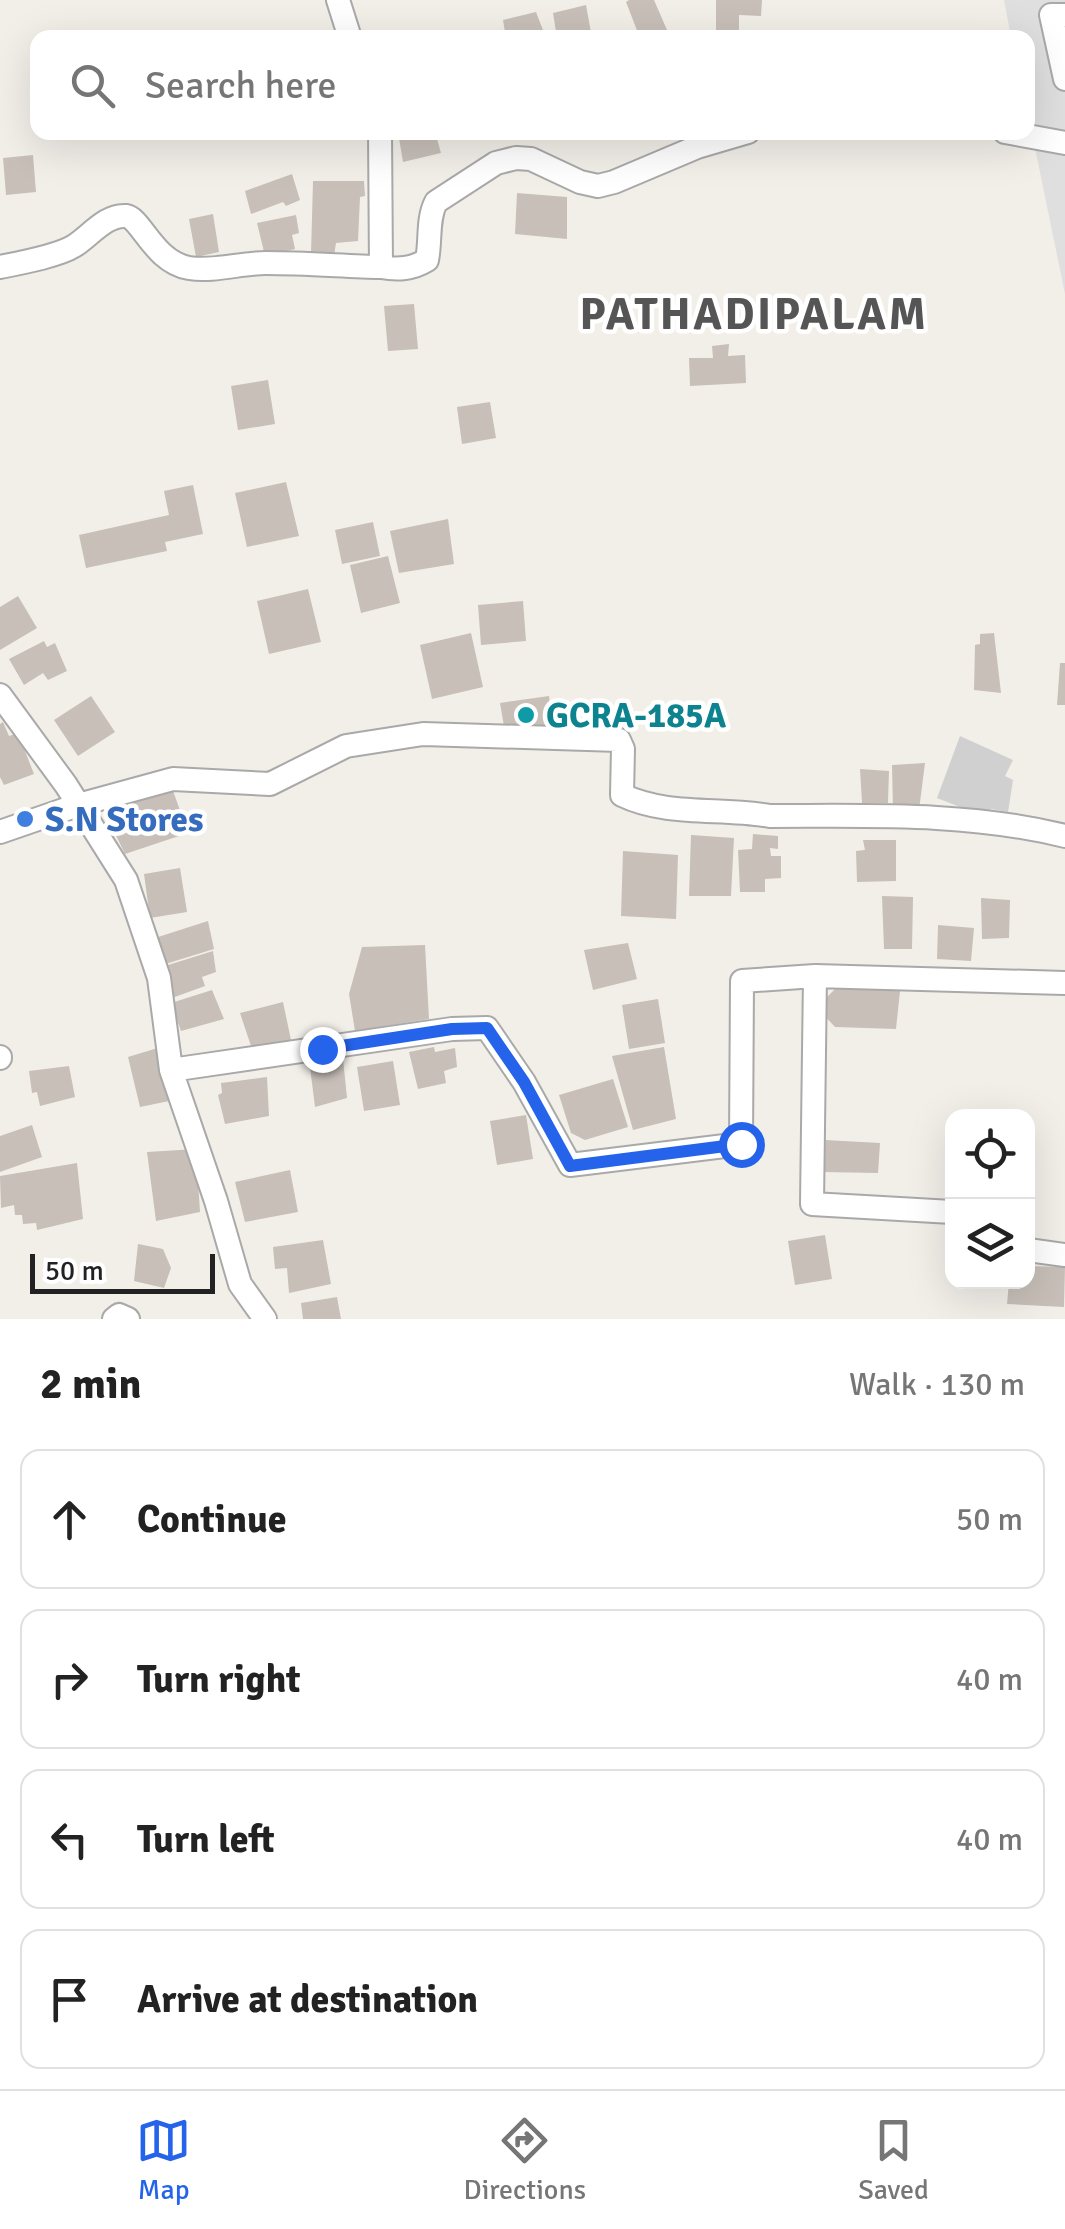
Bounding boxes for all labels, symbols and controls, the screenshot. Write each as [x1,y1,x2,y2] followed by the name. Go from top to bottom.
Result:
[30,30,1035,140] search box
[65,58,120,113] icon: search
[145,62,337,109] text: Search here
[580,287,928,342] district label: PATHADIPALAM
[546,694,727,737] place label: GCRA-185A
[515,704,537,726] marker: GCRA-185A
[45,798,203,841] place label: S.N Stores
[14,808,36,830] marker: S.N Stores
[300,1027,346,1073] route end
[945,1109,1035,1289] map controls
[945,1109,1035,1199] button: locate
[719,1122,765,1168] route start
[945,1199,1035,1289] button: layers
[30,1249,215,1294] scale bar
[45,1254,104,1288] text: 50 m
[40,1359,141,1410] text: 2 min
[849,1365,1025,1404] text: Walk · 130 m
[42,1492,97,1547] icon: ahead
[137,1496,287,1543] text: Continue
[956,1500,1023,1539] text: 50 m
[42,1652,97,1707] icon: right
[137,1656,301,1703] text: Turn right
[956,1660,1023,1699] text: 40 m
[42,1812,97,1867] icon: left
[137,1816,275,1863] text: Turn left
[956,1820,1023,1859] text: 40 m
[42,1972,97,2027] icon: arrive
[137,1976,478,2023] text: Arrive at destination
[136,2113,191,2207] tab: Map
[464,2113,586,2207] tab: Directions
[858,2113,929,2207] tab: Saved

